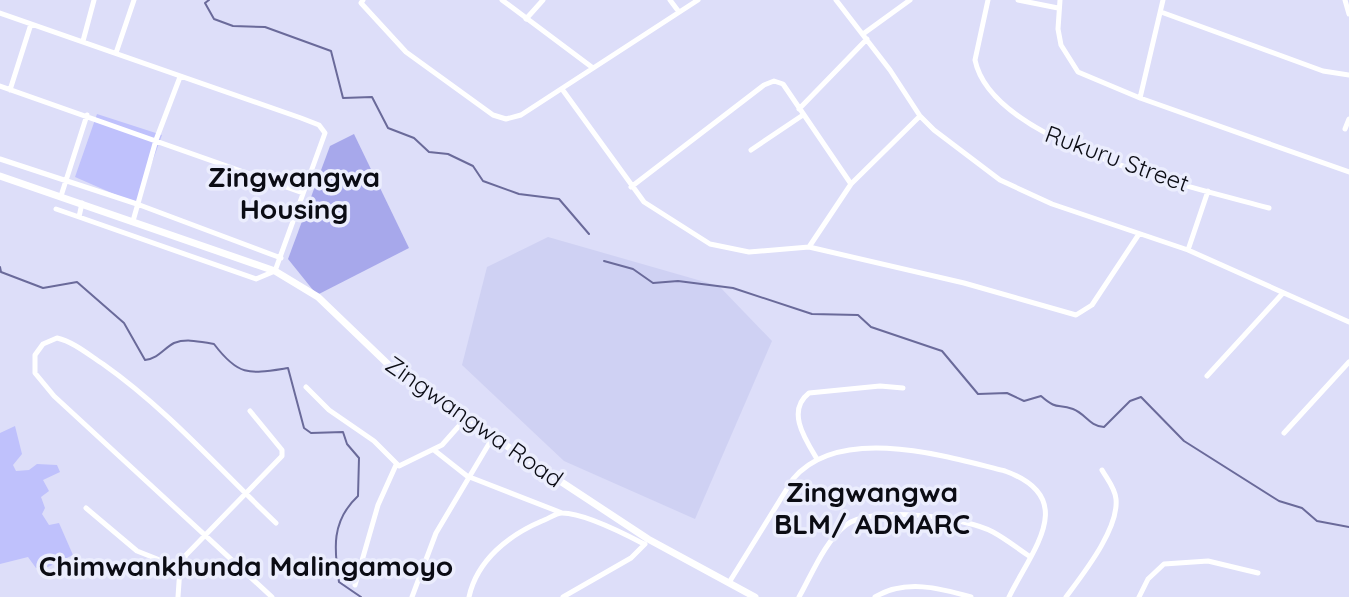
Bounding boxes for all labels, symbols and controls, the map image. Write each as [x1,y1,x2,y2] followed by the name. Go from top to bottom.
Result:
[1041,118,1193,198] street label: Rukuru Street
[208,159,380,226] district label: Zingwangwa Housing
[380,349,569,494] street label: Zingwangwa Road
[774,474,970,541] district label: Zingwangwa BLM/ ADMARC
[39,548,453,583] district label: Chimwankhunda Malingamoyo

